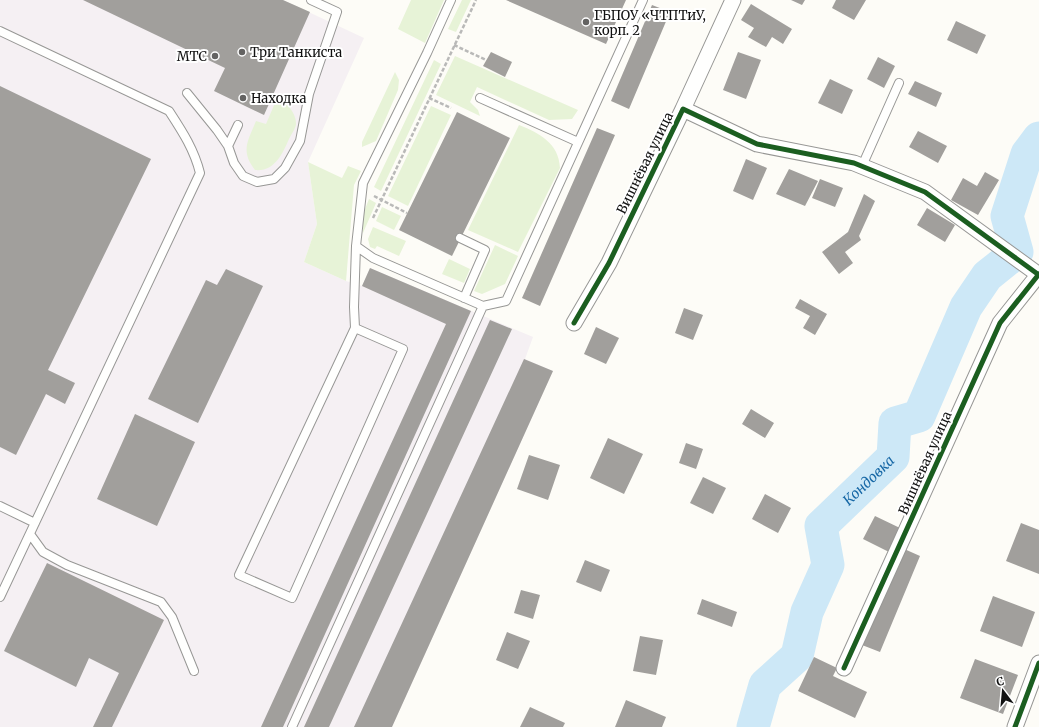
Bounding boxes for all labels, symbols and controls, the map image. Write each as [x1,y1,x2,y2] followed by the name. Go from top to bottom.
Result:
[594,7,706,39] place label: ГБПОУ «ЧТПТиУ, корп. 2
[581,17,591,27] marker: ГБПОУ «ЧТПТиУ, корп. 2
[250,44,342,61] place label: Три Танкиста
[237,47,247,57] marker: Три Танкиста
[177,48,207,65] place label: МТС
[210,51,220,61] marker: МТС
[251,90,306,107] place label: Находка
[238,93,248,103] marker: Находка
[613,109,677,217] street label: Вишнёвая улица
[895,409,955,517] street label: Вишнёвая улица
[839,452,898,509] water label: Кондовка
[983,671,1023,711] north arrow
[995,674,1006,689] text: С

